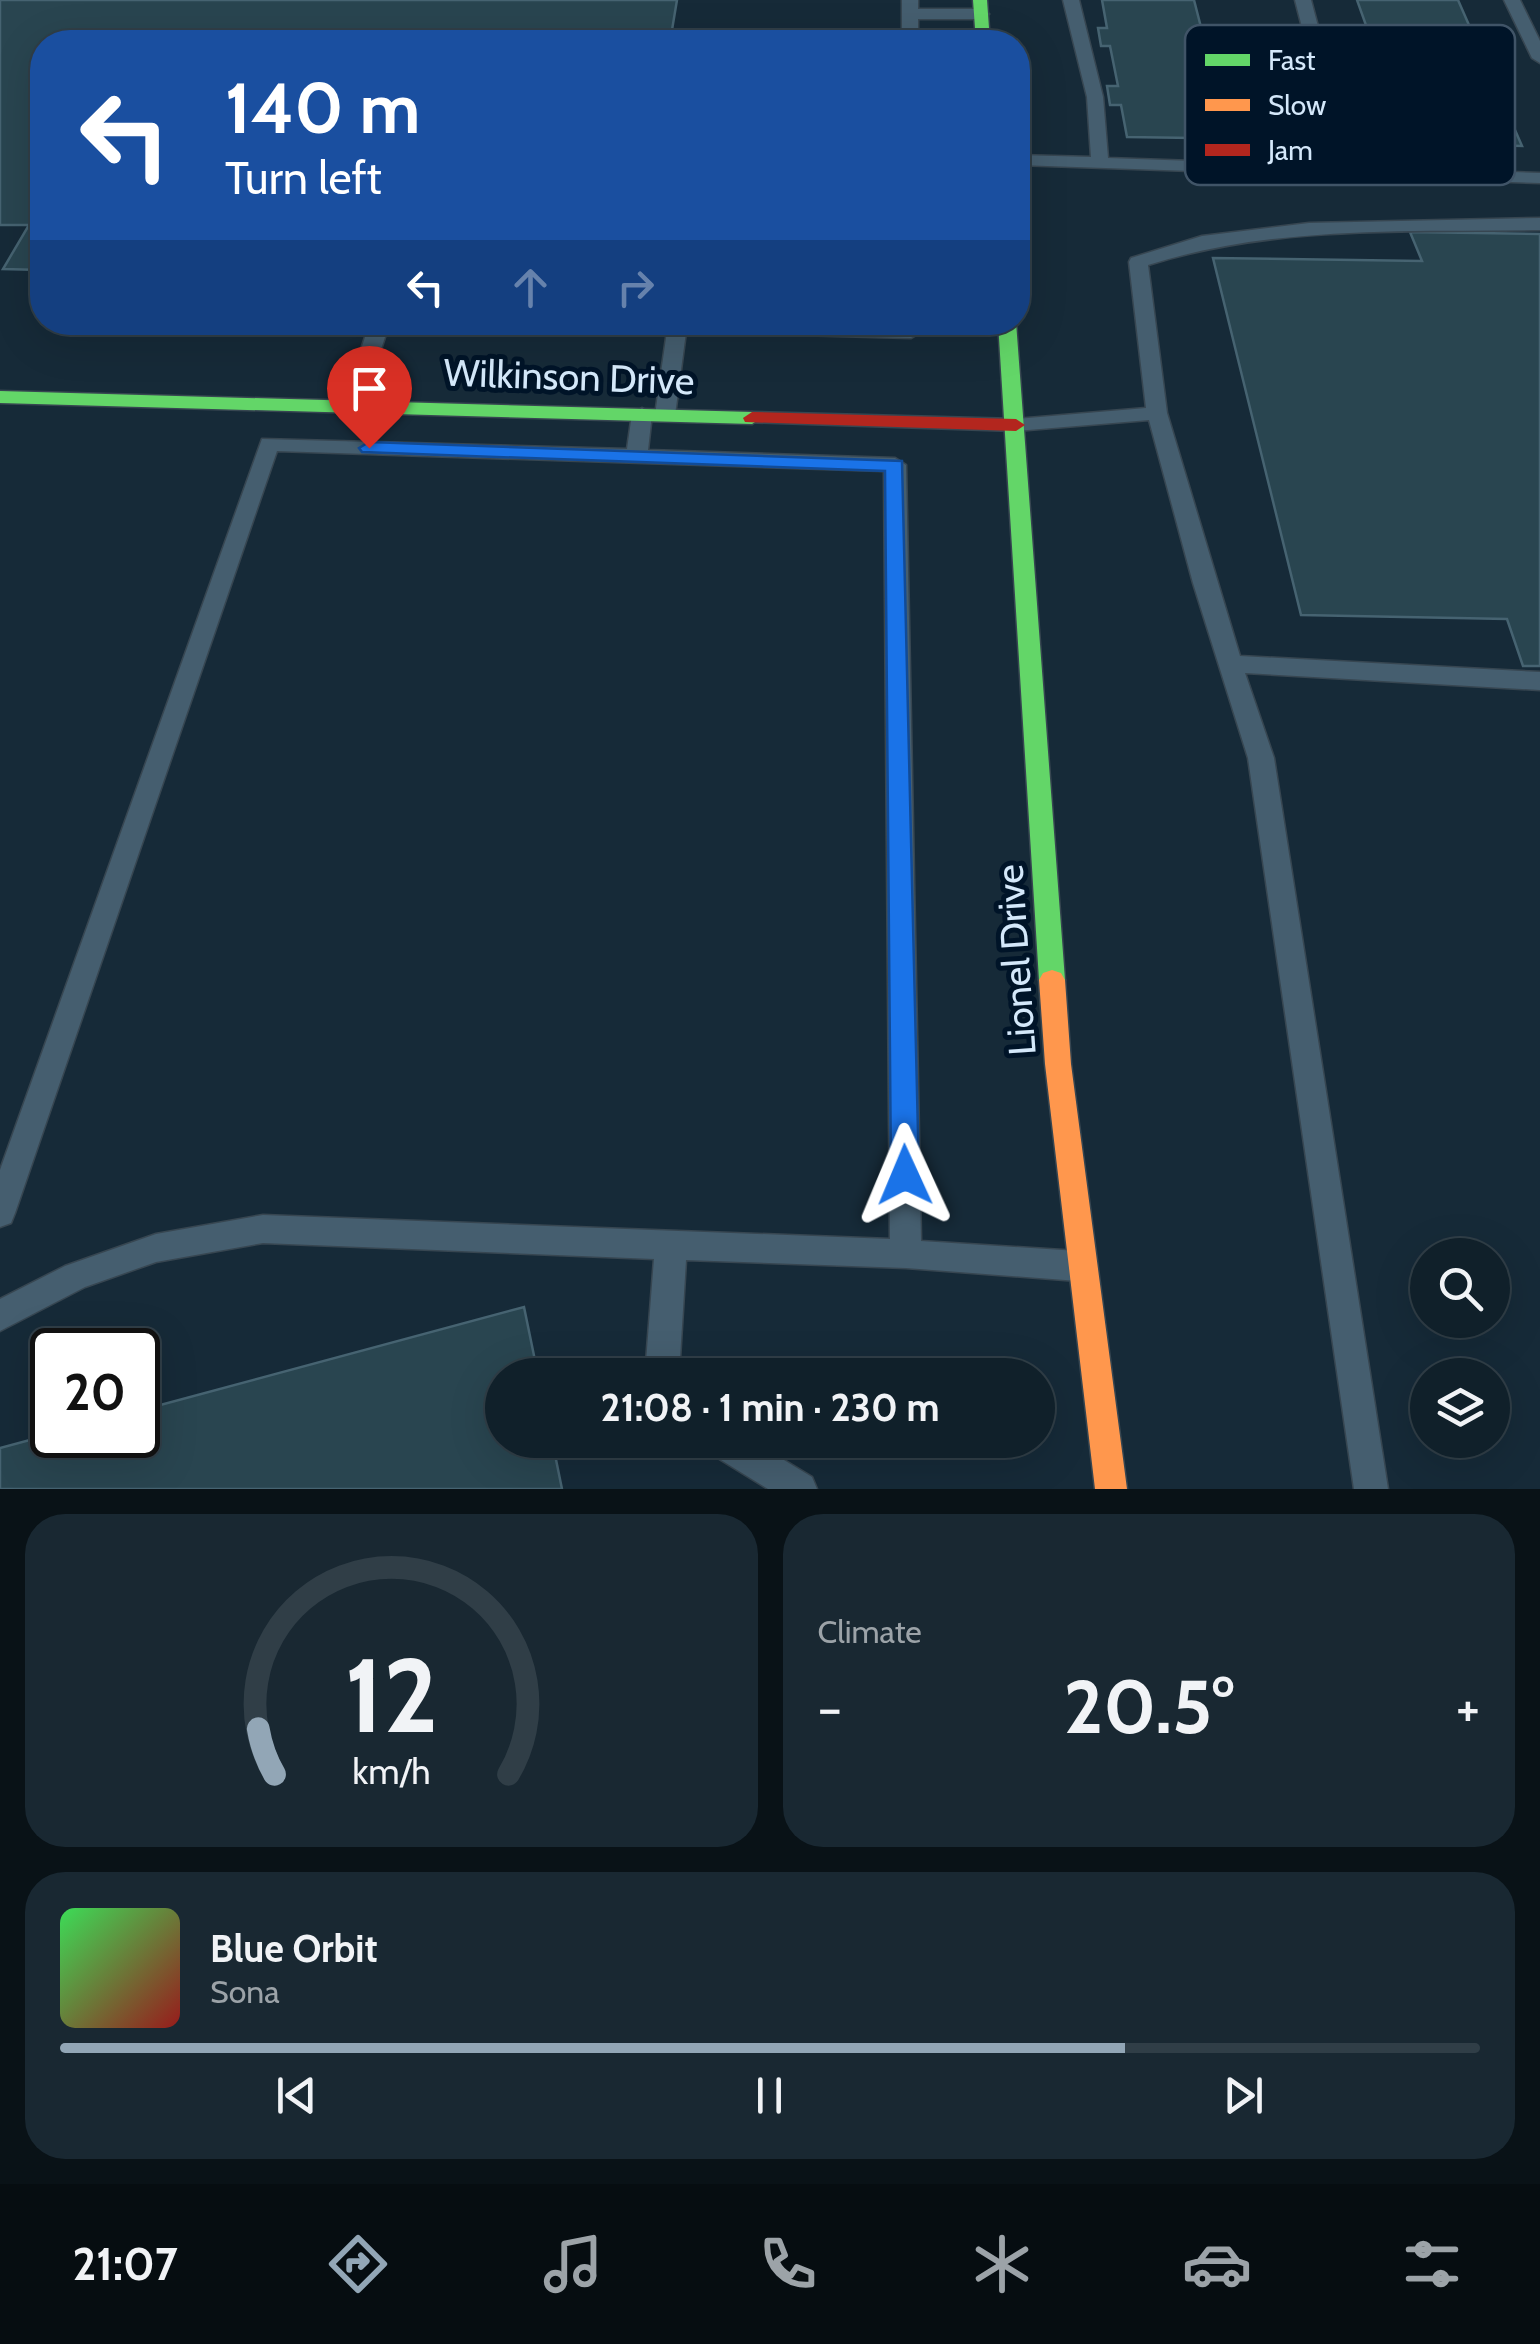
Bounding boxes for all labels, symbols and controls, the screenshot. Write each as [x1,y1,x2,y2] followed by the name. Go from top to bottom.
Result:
[1185,25,1515,185] legend
[1268,43,1316,77] text: Fast
[225,65,420,151] text: 140 m
[60,70,190,200] icon: left
[1268,88,1326,122] text: Slow
[1267,133,1313,167] text: Jam
[225,151,382,205] text: Turn left
[398,260,453,315] icon: left
[503,260,558,315] icon: ahead
[608,260,663,315] icon: right
[327,346,412,449] pin
[443,349,695,404] street label: Wilkinson Drive
[342,361,397,416] icon: arrive
[985,863,1046,1057] street label: Lionel Drive
[853,1123,957,1227] position arrow
[1410,1238,1510,1458] map controls
[1410,1238,1510,1338] button: search
[30,1328,160,1458] speed limit sign: 20
[1410,1358,1510,1458] button: layers
[601,1384,939,1431] text: 21:08 · 1 min · 230 m
[818,1612,922,1651] text: Climate
[345,1632,438,1758] text: 12
[1064,1661,1234,1752] text: 20.5°
[818,1674,842,1741] text: −
[1456,1674,1480,1741] text: +
[352,1750,430,1793] text: km/h
[210,1925,378,1972] text: Blue Orbit
[210,1972,280,2011] text: Sona
[269,2068,324,2123] icon: previous
[742,2068,797,2123] icon: pause
[1216,2068,1271,2123] icon: next
[323,2229,393,2299] icon: directions
[538,2229,608,2299] icon: music
[753,2229,823,2299] icon: phone
[967,2229,1037,2299] icon: climate
[1182,2229,1252,2299] icon: car
[1397,2229,1467,2299] icon: filters
[72,2237,178,2291] text: 21:07

